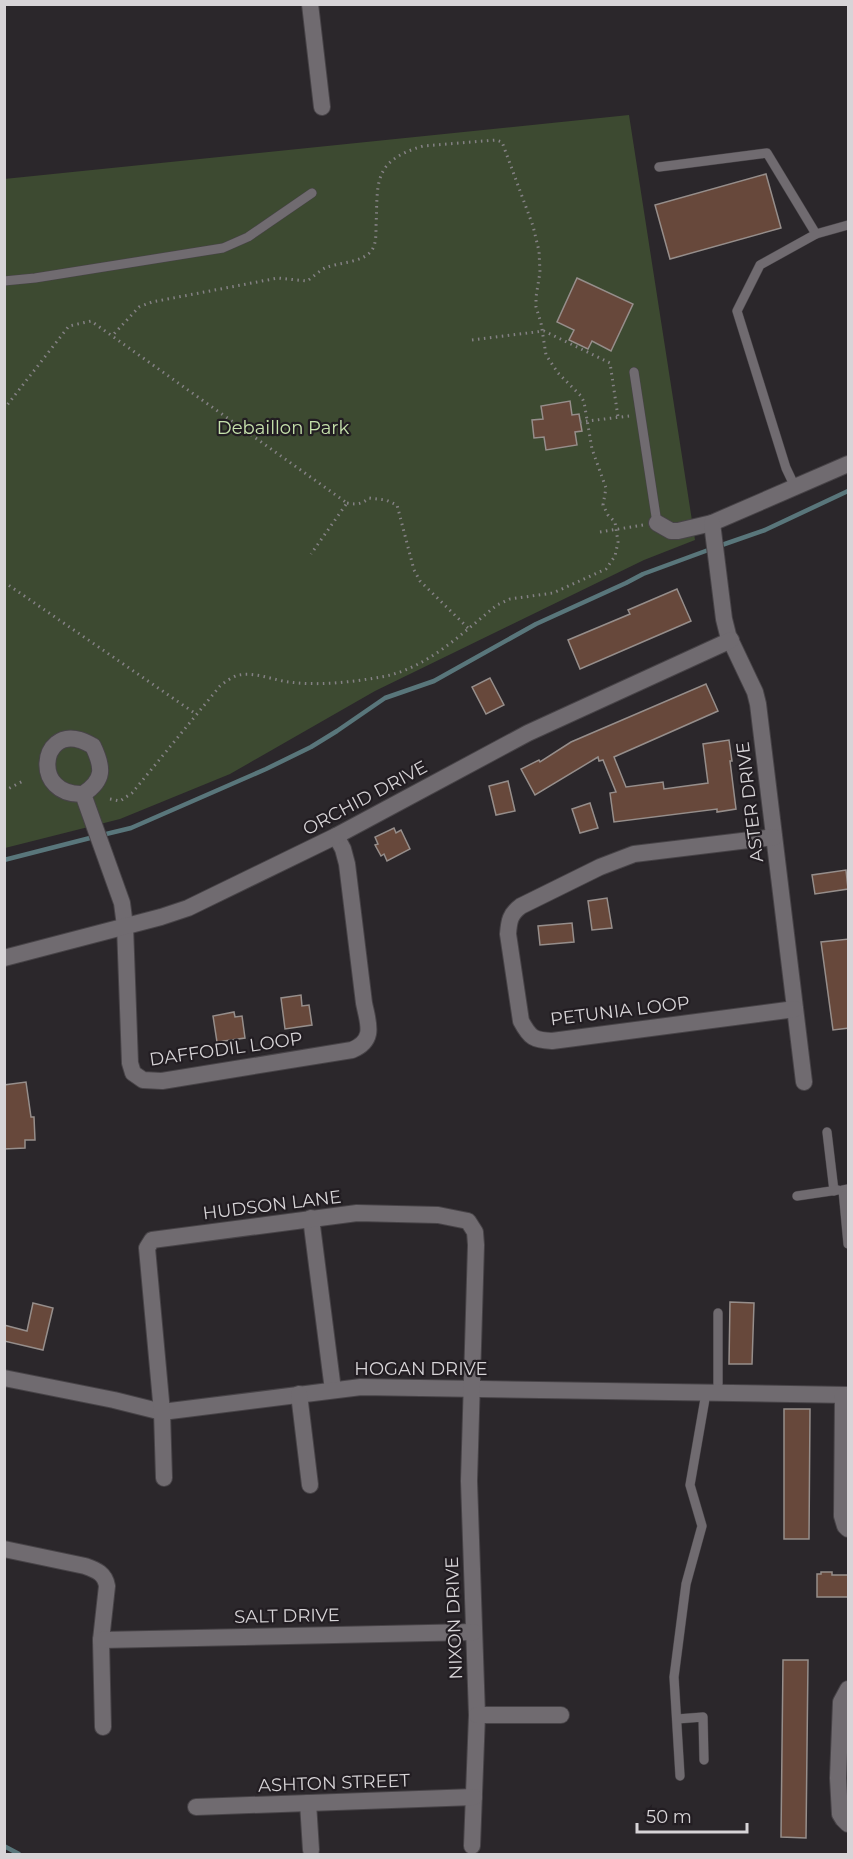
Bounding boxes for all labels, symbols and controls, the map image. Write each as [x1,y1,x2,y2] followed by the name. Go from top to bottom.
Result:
[217,417,349,439] park label: Debaillon Park
[732,740,768,864] street label: ASTER DRIVE
[299,756,431,840] street label: ORCHID DRIVE
[549,992,691,1030] street label: PETUNIA LOOP
[148,1027,304,1071] street label: DAFFODIL LOOP
[201,1186,343,1224] street label: HUDSON LANE
[354,1358,488,1380] street label: HOGAN DRIVE
[441,1556,467,1680] street label: NIXON DRIVE
[234,1604,340,1628] street label: SALT DRIVE
[258,1769,411,1797] street label: ASHTON STREET
[637,1796,746,1834] scale bar
[646,1806,692,1828] text: 50 m

